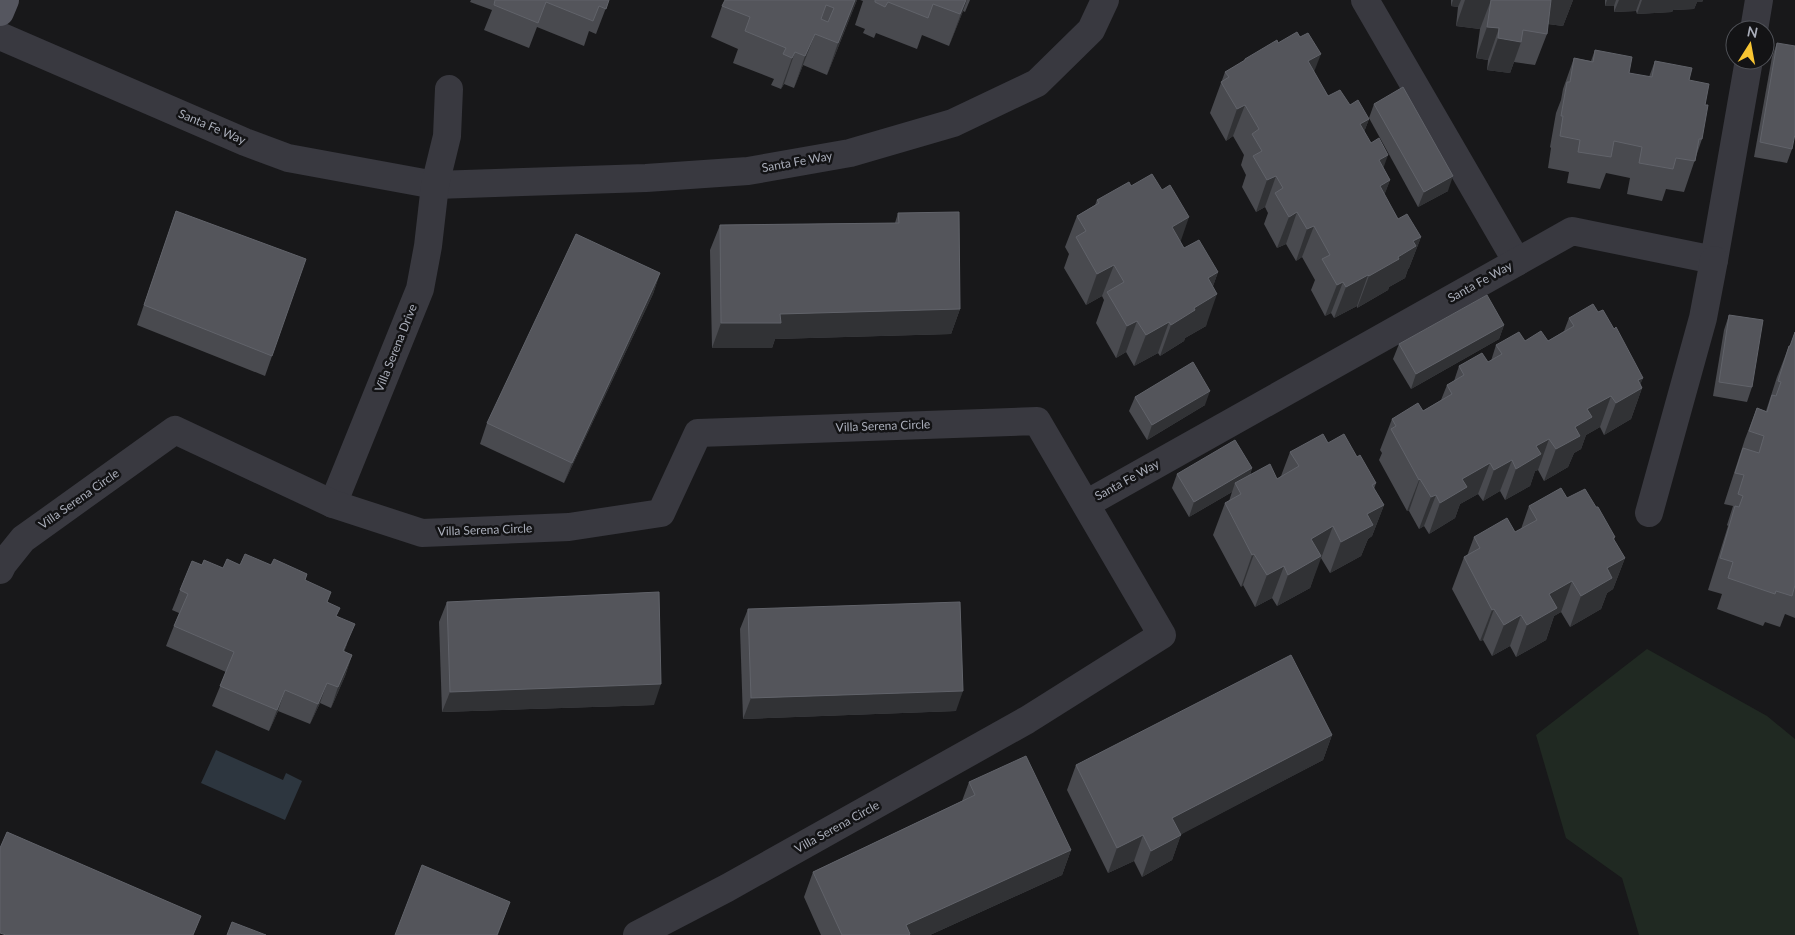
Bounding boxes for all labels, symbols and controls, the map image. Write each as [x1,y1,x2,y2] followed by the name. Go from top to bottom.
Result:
[1725,20,1775,70] north arrow
[1746,22,1759,41] text: N
[176,106,249,148] street label: Santa Fe Way
[760,148,834,175] street label: Santa Fe Way
[1445,257,1515,305] street label: Santa Fe Way
[371,302,420,394] street label: Villa Serena Drive
[835,416,931,435] street label: Villa Serena Circle
[1092,455,1162,503] street label: Santa Fe Way
[36,465,122,532] street label: Villa Serena Circle
[437,520,533,539] street label: Villa Serena Circle
[792,797,882,856] street label: Villa Serena Circle

